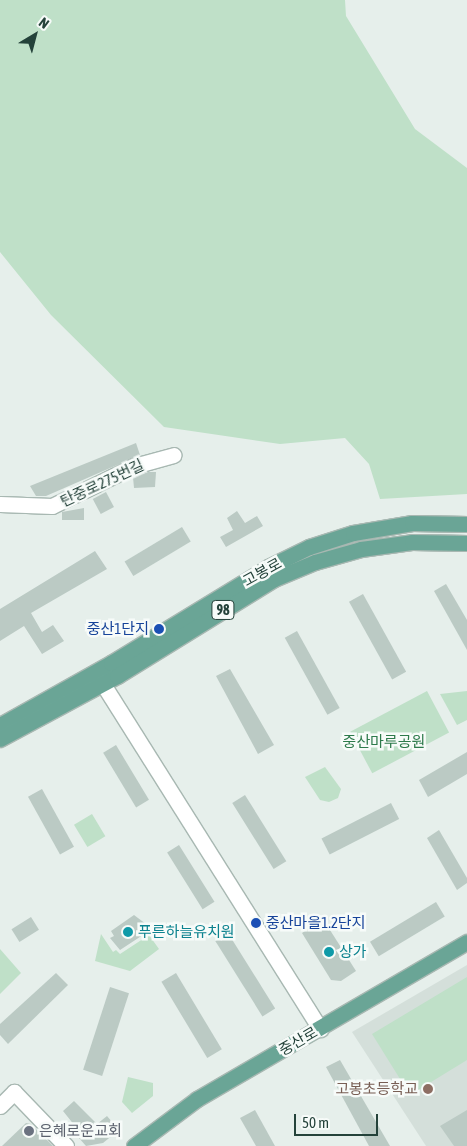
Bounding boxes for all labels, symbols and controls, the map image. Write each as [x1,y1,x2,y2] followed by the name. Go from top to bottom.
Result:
[10,10,60,60] north arrow
[36,14,52,32] text: N
[57,456,147,510] street label: 탄중로275번길
[240,554,284,590] street label: 고봉로
[210,598,236,622] road number: 98
[87,620,149,638] place label: 중산1단지
[153,623,165,635] marker: 중산1단지
[343,733,425,751] park label: 중산마루공원
[266,914,366,932] place label: 중산마을1.2단지
[250,917,262,929] marker: 중산마을1.2단지
[138,923,235,941] place label: 푸른하늘유치원
[122,926,134,938] marker: 푸른하늘유치원
[339,943,367,961] place label: 상가
[323,946,335,958] marker: 상가
[276,1023,320,1059] street label: 중산로
[335,1080,418,1098] place label: 고봉초등학교
[422,1083,434,1095] marker: 고봉초등학교
[297,1104,381,1136] scale bar
[302,1114,329,1131] text: 50 m
[39,1122,122,1140] place label: 은혜로운교회
[23,1125,35,1137] marker: 은혜로운교회

